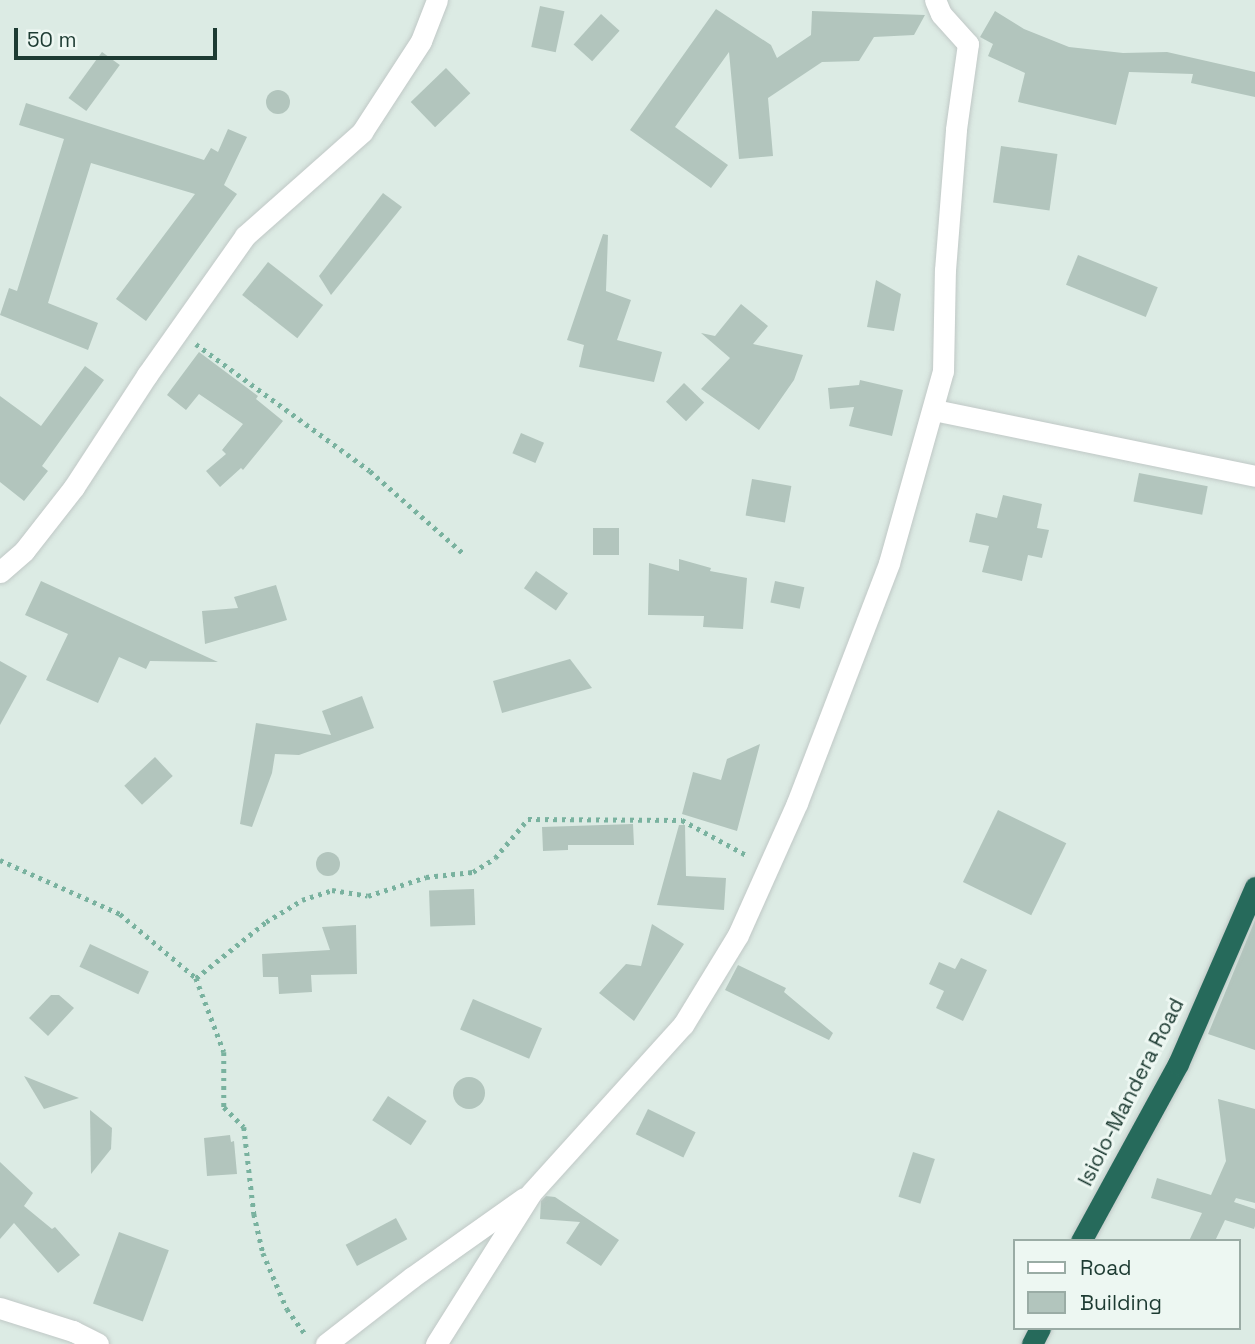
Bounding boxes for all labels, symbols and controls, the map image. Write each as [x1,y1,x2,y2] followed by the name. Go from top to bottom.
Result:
[18,14,220,58] scale bar
[27,26,77,53] text: 50 m
[1073,994,1189,1190] street label: Isiolo-Mandera Road
[1014,1239,1241,1330] legend
[1080,1254,1132,1281] text: Road
[1080,1289,1162,1316] text: Building

